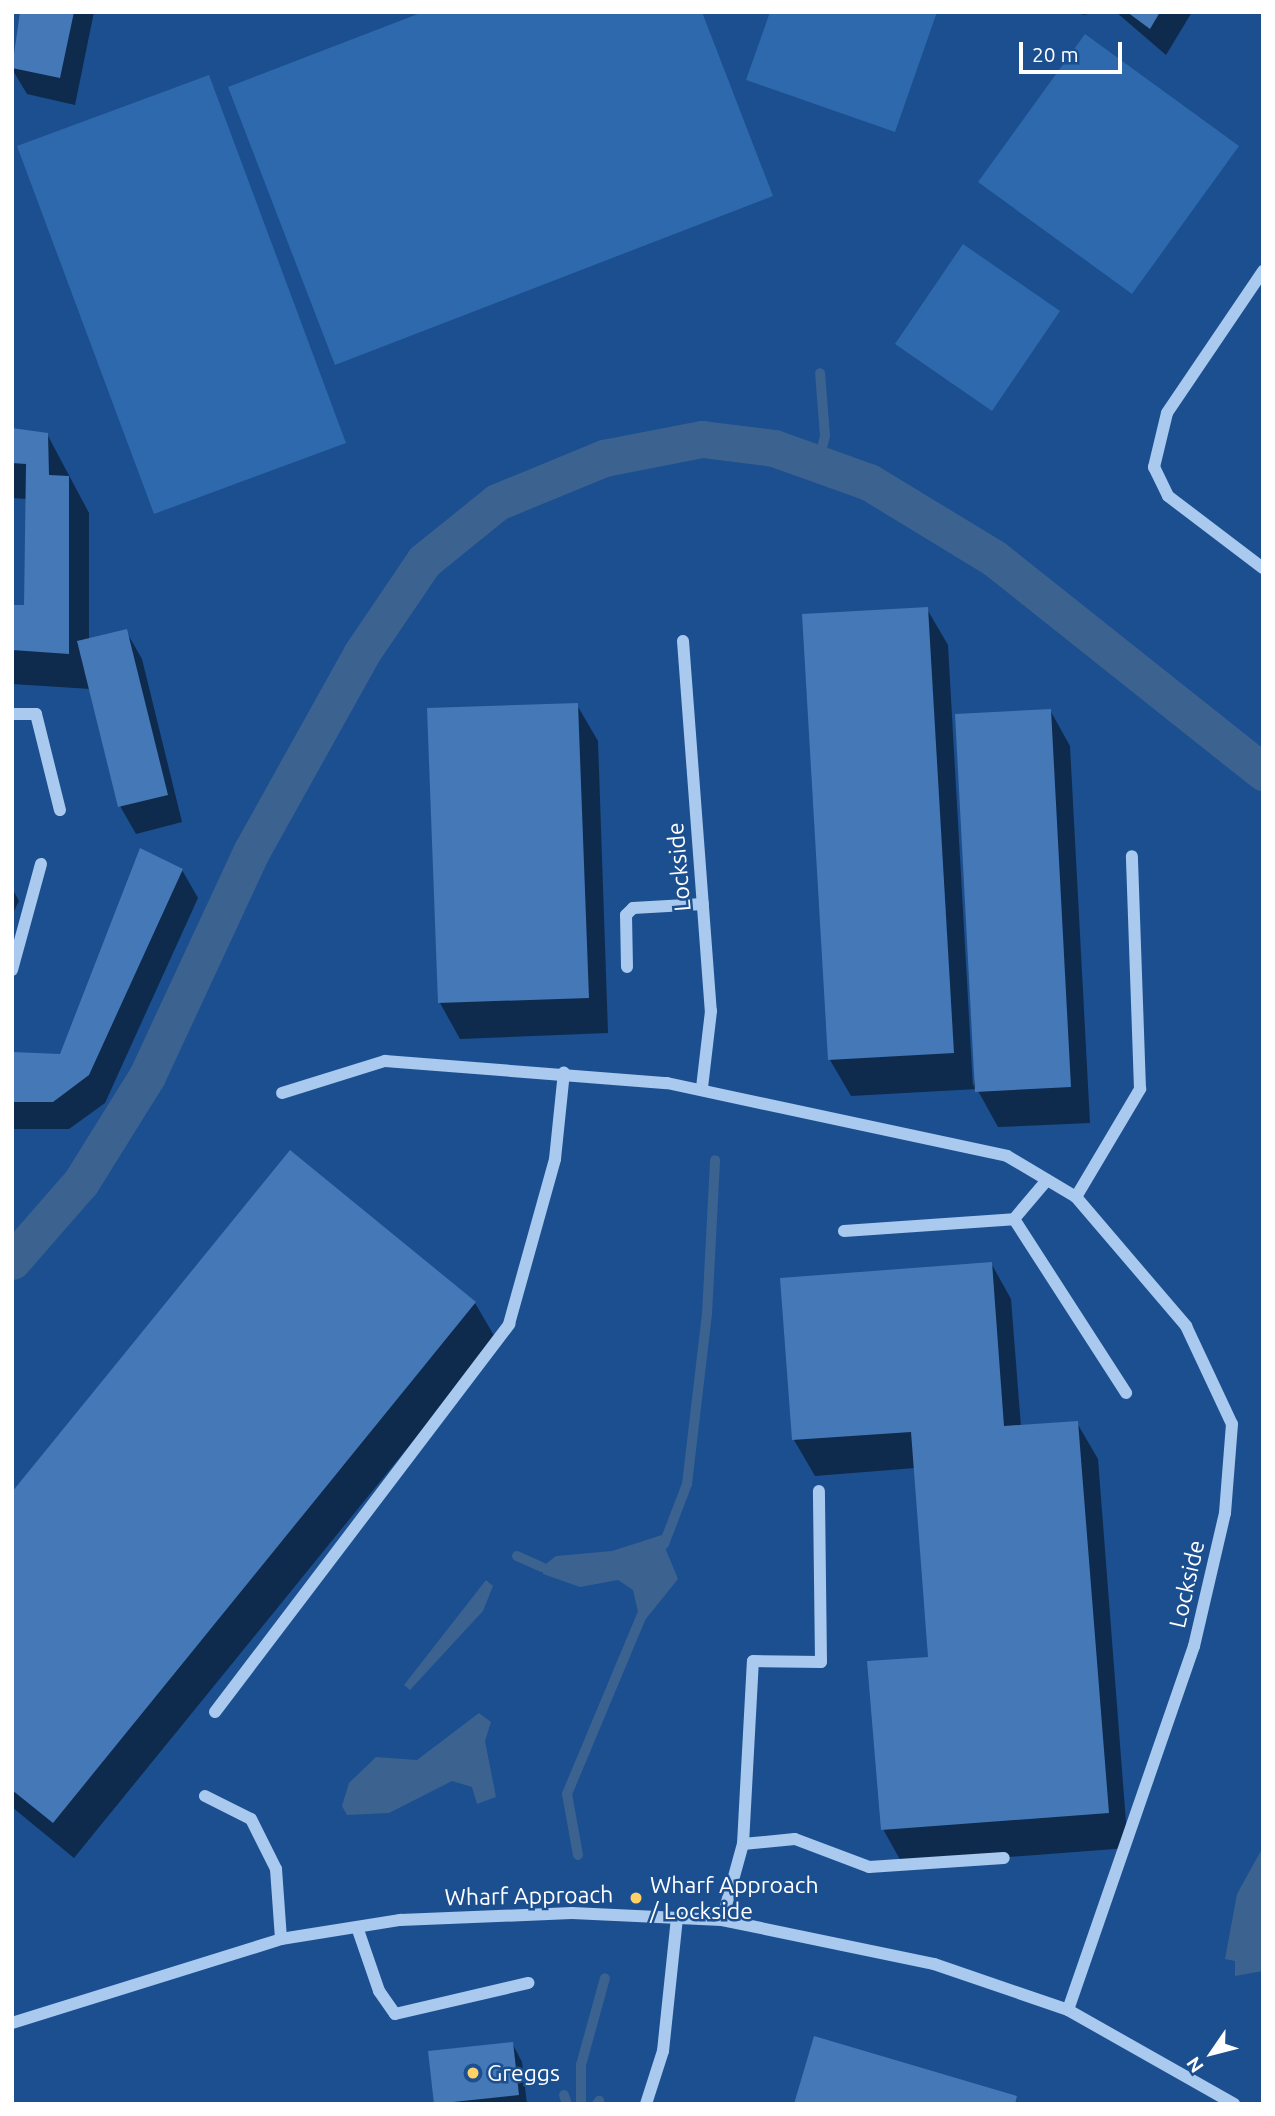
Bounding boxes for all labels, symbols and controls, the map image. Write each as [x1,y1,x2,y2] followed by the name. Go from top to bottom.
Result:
[1023,28,1126,72] scale bar
[1032,42,1079,66] text: 20 m
[661,821,697,913] street label: Lockside
[1164,1537,1210,1631] street label: Lockside
[650,1871,819,1925] place label: Wharf Approach / Lockside
[444,1881,614,1911] street label: Wharf Approach
[628,1890,644,1906] marker: Wharf Approach / Lockside
[1177,2018,1247,2088] north arrow
[1182,2053,1208,2077] text: N
[487,2059,560,2087] place label: Greggs
[465,2065,481,2081] marker: Greggs

